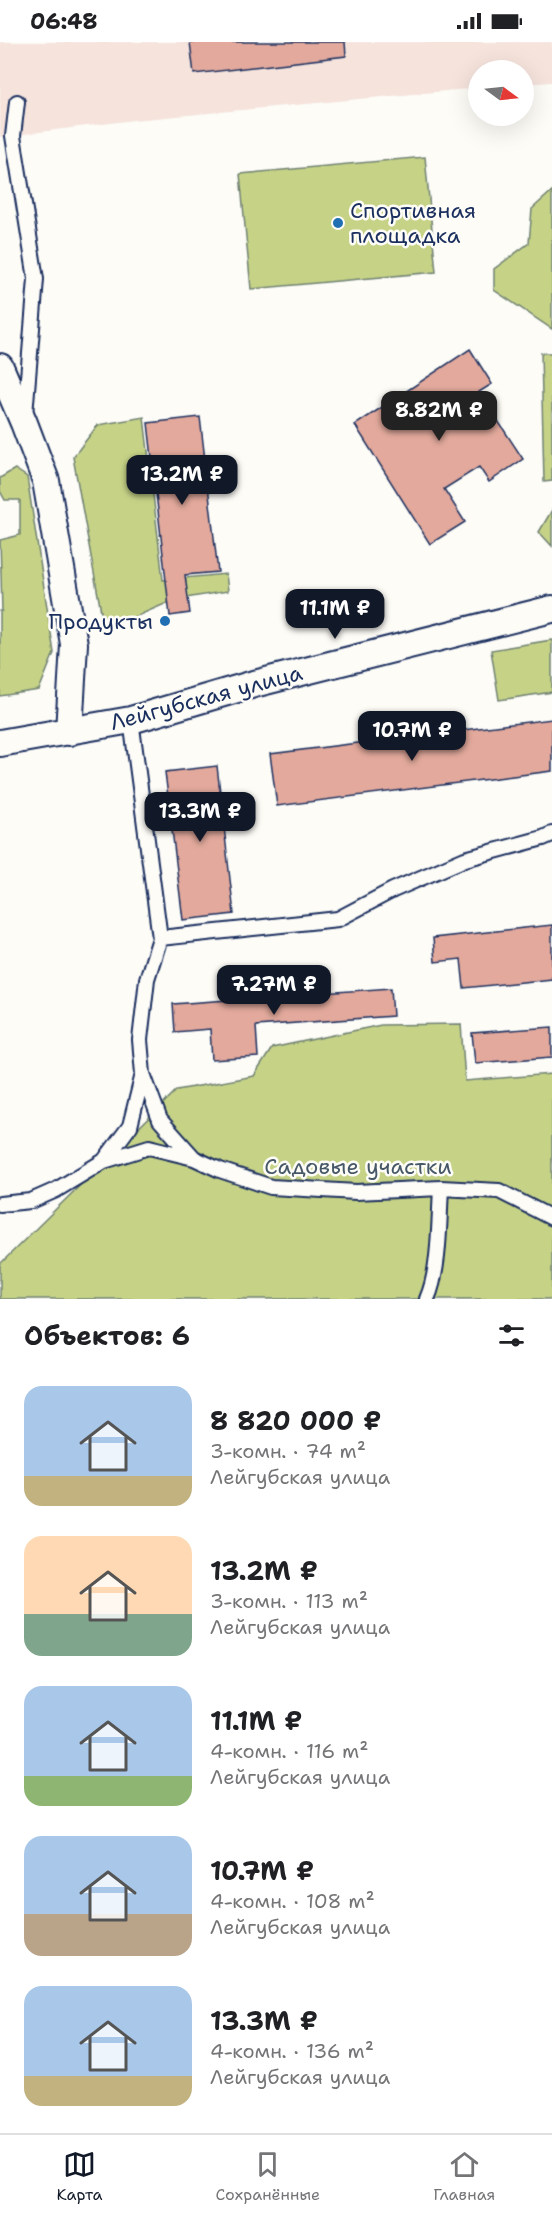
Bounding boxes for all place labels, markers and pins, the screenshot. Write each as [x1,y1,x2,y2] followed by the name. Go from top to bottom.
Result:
[350,196,476,250] place label: Спортивная площадка
[331,216,345,230] marker: Спортивная площадка
[384,391,494,442] pin: 8.82M ₽
[127,455,237,506] pin: 13.2M ₽
[280,589,390,640] pin: 11.1M ₽
[48,607,153,636] place label: Продукты
[158,614,172,628] marker: Продукты
[357,711,467,762] pin: 10.7M ₽
[145,792,255,843] pin: 13.3M ₽
[219,965,329,1016] pin: 7.27M ₽

